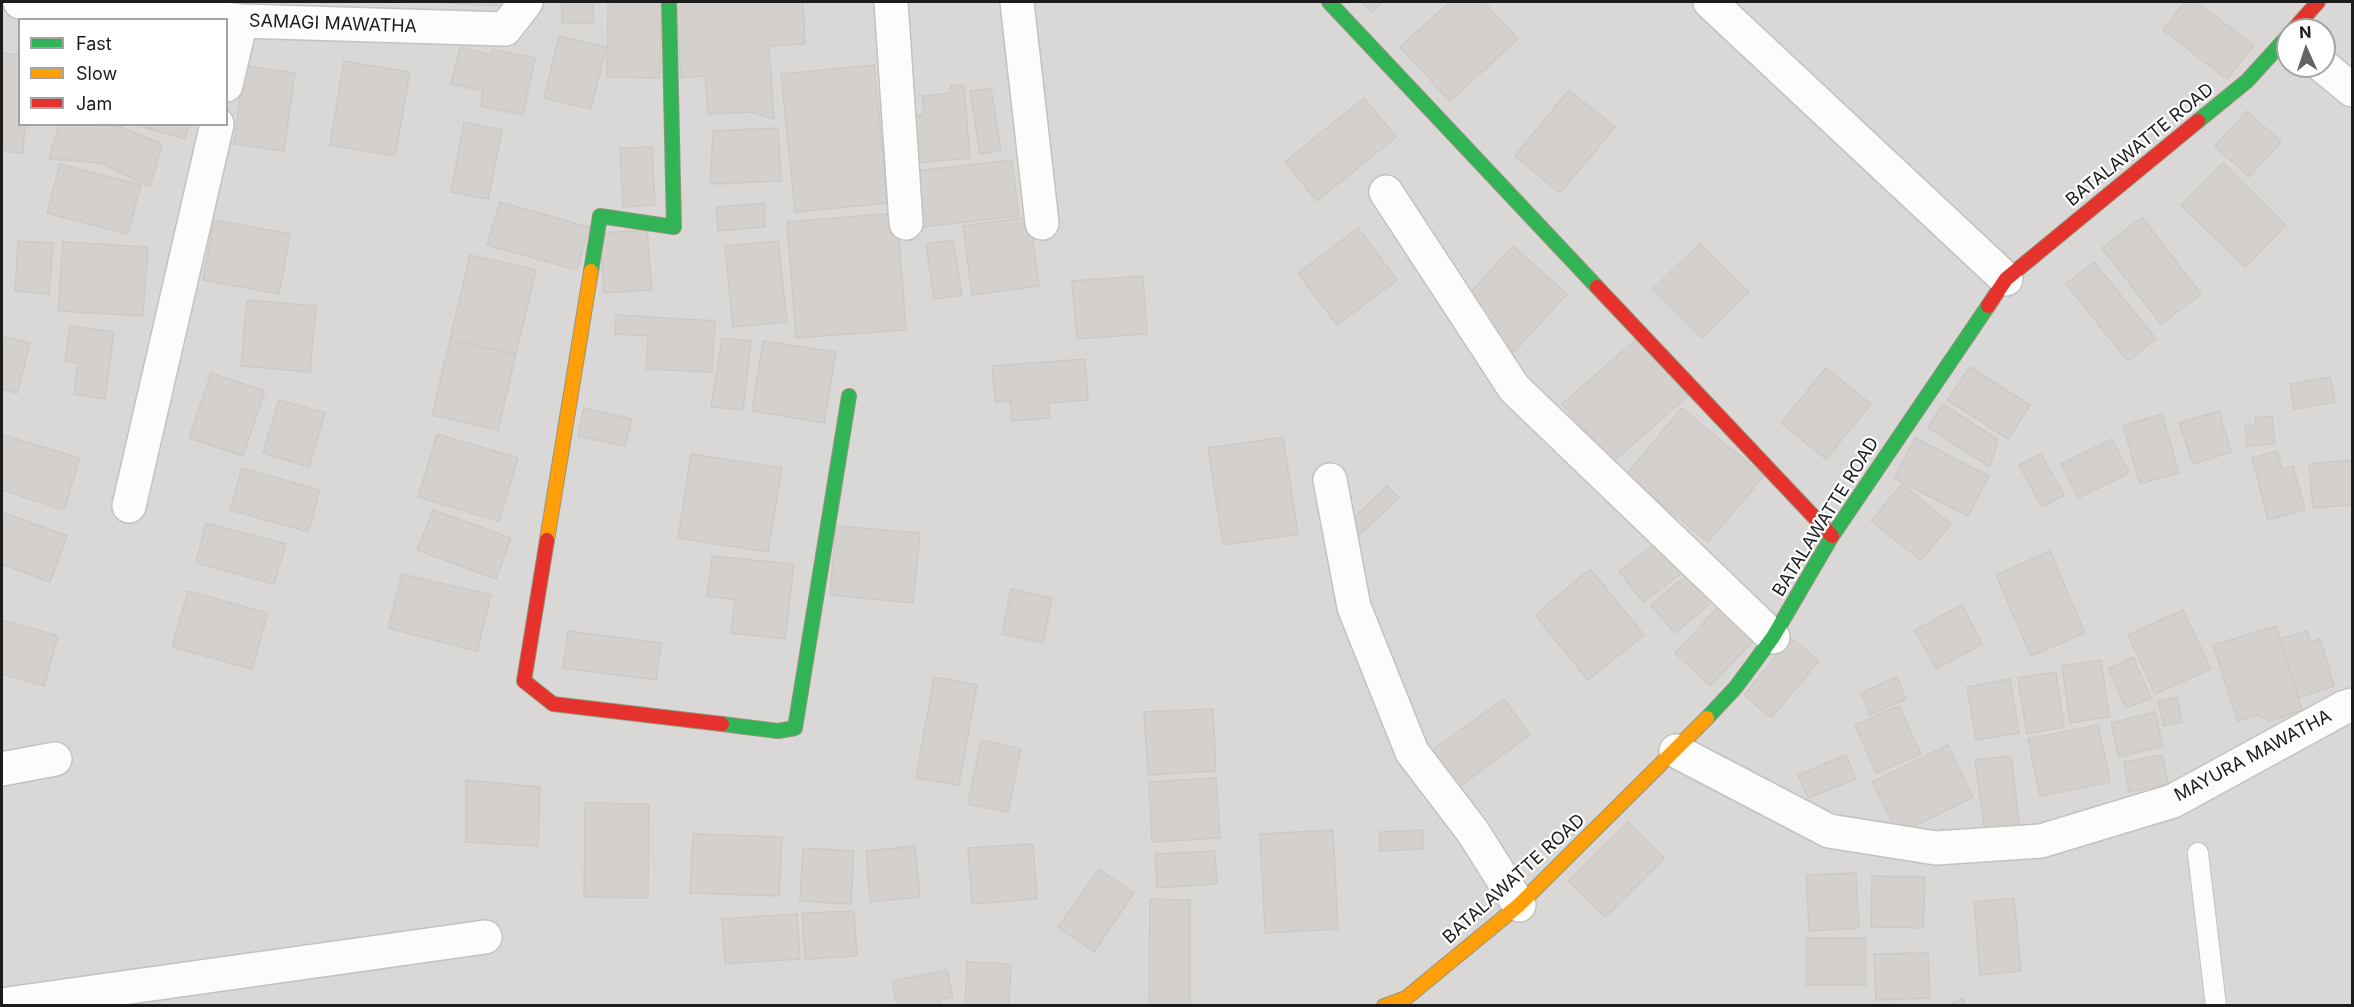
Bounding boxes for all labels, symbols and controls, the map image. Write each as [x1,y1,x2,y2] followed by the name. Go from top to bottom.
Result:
[249,10,417,38] street label: SAMAGI MAWATHA
[18,18,228,126] legend
[2276,18,2336,78] north arrow
[2299,22,2312,42] text: N
[76,33,112,54] text: Fast
[76,63,117,84] text: Slow
[2062,79,2218,211] street label: BATALAWATTE ROAD
[76,93,112,114] text: Jam
[1768,433,1884,601] street label: BATALAWATTE ROAD
[2171,705,2335,807] street label: MAYURA MAWATHA
[1439,810,1589,948] street label: BATALAWATTE ROAD

